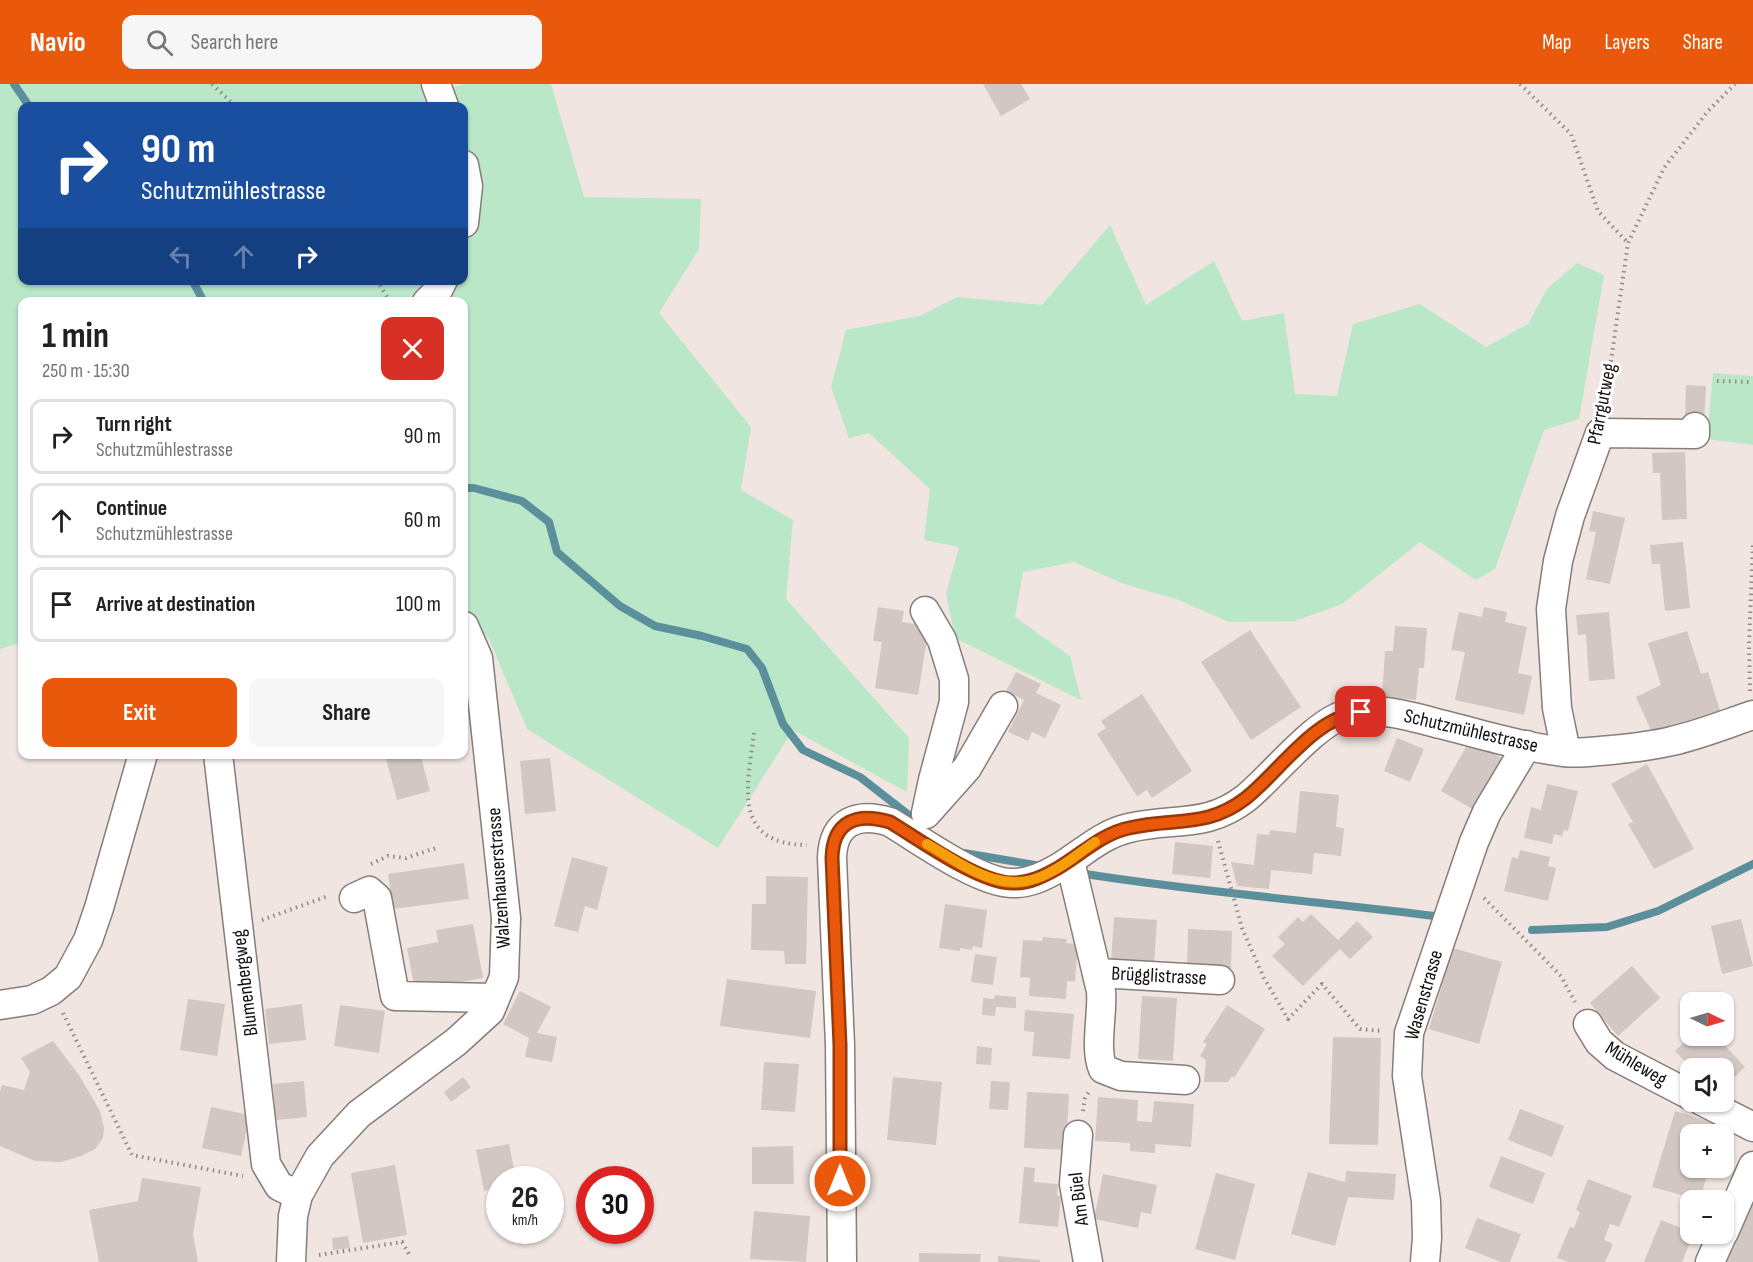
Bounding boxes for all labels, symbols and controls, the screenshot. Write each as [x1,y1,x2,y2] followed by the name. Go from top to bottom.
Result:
[122,15,542,69] search box
[30,26,86,59] text: Navio
[143,26,176,59] icon: search
[191,29,278,56] text: Search here
[1542,30,1571,55] text: Map
[1604,30,1650,55] text: Layers
[1683,30,1723,55] text: Share
[141,124,215,175] text: 90 m
[42,126,120,204] icon: right
[141,175,326,207] text: Schutzmühlestrasse
[164,240,197,273] icon: left
[227,240,260,273] icon: ahead
[290,240,323,273] icon: right
[42,315,109,358] text: 1 min
[381,317,444,380] button: close
[42,359,130,383] text: 250 m · 15:30
[1582,361,1622,447] street label: Pfarrgutweg
[96,411,172,438] text: Turn right
[45,420,78,453] icon: right
[404,423,441,450] text: 90 m
[96,438,233,462] text: Schutzmühlestrasse
[96,495,167,522] text: Continue
[45,504,78,537] icon: ahead
[404,507,441,534] text: 60 m
[96,522,233,546] text: Schutzmühlestrasse
[45,588,78,621] icon: arrive
[96,591,255,618] text: Arrive at destination
[396,591,441,618] text: 100 m
[42,678,237,747] button: Exit
[249,678,444,747] button: Share
[1335,686,1386,737] pin
[1344,695,1377,728] icon: arrive
[1402,704,1540,758] street label: Schutzmühlestrasse
[482,807,516,949] street label: Walzenhauserstrasse
[227,928,263,1038] street label: Blumenbergweg
[1400,947,1448,1043] street label: Wasenstrasse
[1111,962,1207,990] street label: Brügglistrasse
[1680,992,1734,1046] north arrow
[1680,992,1734,1244] map controls
[1601,1036,1671,1092] street label: Mühleweg
[1680,1058,1734,1112] button: sound
[1680,1124,1734,1178] button: +
[808,1149,872,1213] position arrow
[576,1166,654,1244] speed limit sign: 30
[1064,1171,1094,1228] street label: Am Büel
[511,1180,539,1216] text: 26
[1680,1190,1734,1244] button: −
[512,1211,538,1230] text: km/h

